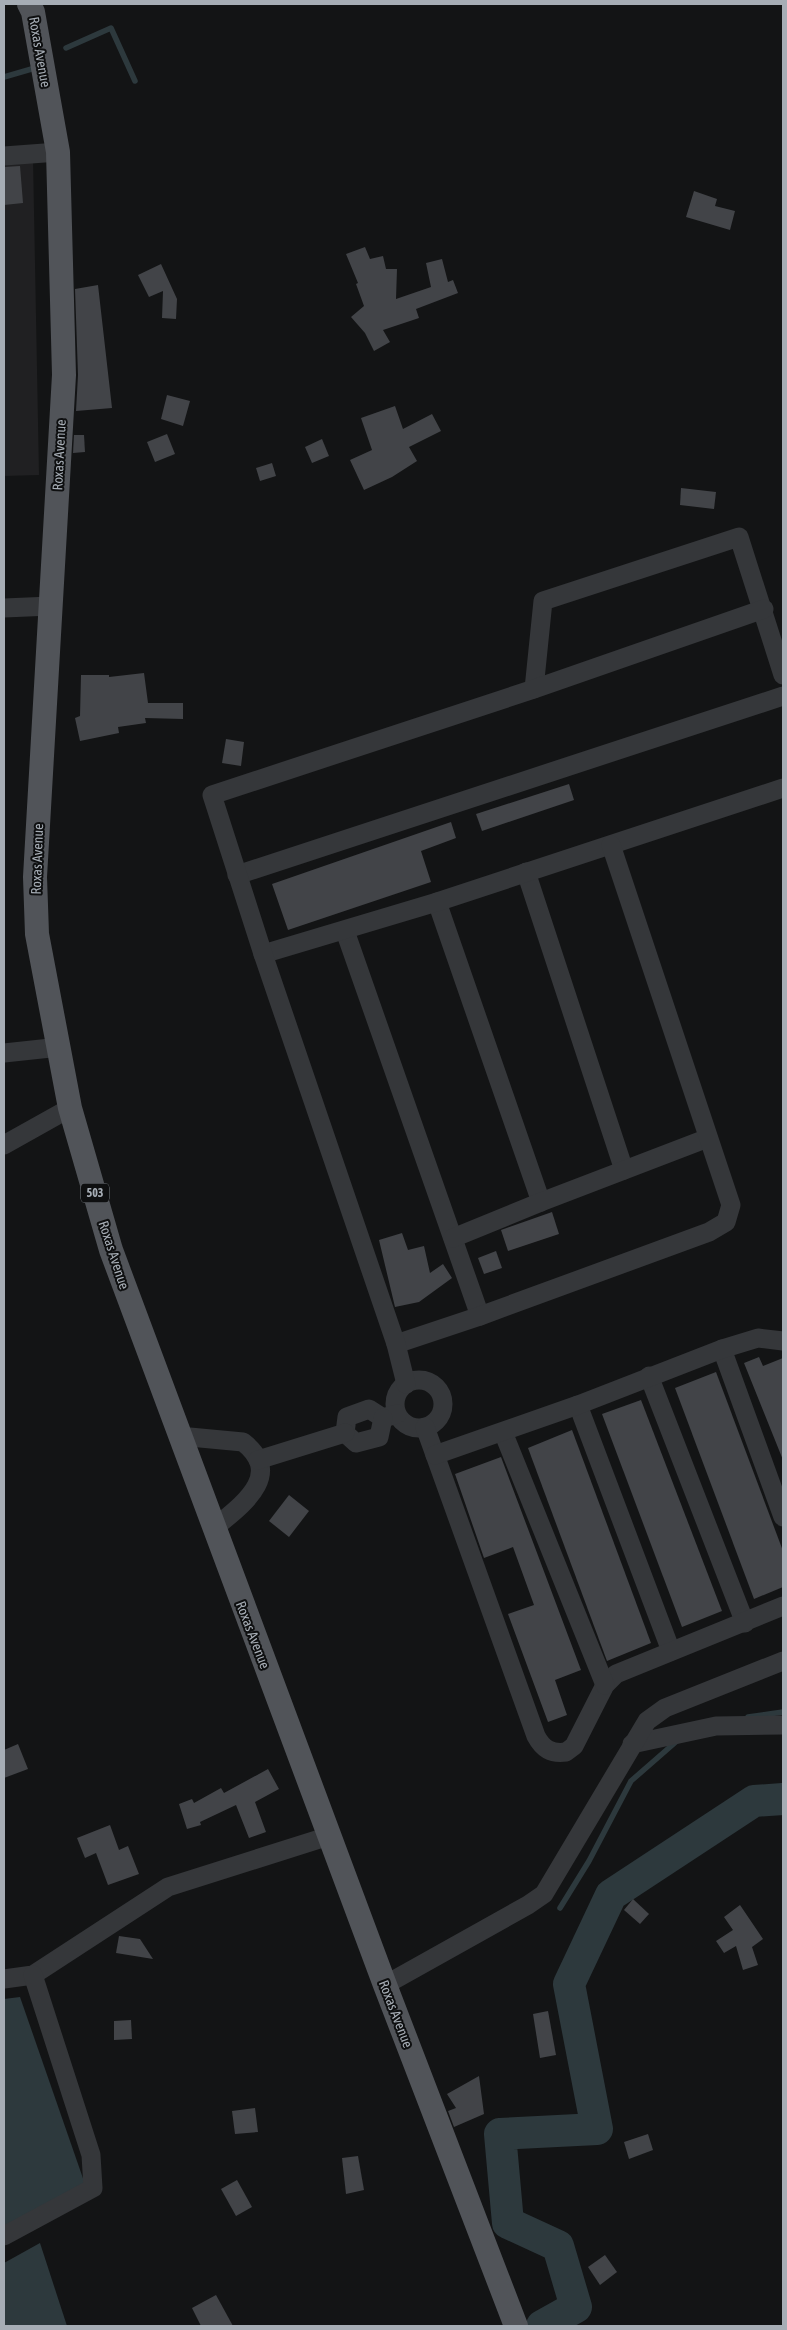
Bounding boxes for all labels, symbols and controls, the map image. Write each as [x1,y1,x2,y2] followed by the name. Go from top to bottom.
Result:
[26,16,54,88] street label: Roxas Avenue
[49,419,69,491] street label: Roxas Avenue
[28,823,46,895] street label: Roxas Avenue
[81,1184,109,1202] road number: 503
[95,1219,133,1291] street label: Roxas Avenue
[233,1599,273,1671] street label: Roxas Avenue
[376,1978,416,2050] street label: Roxas Avenue

